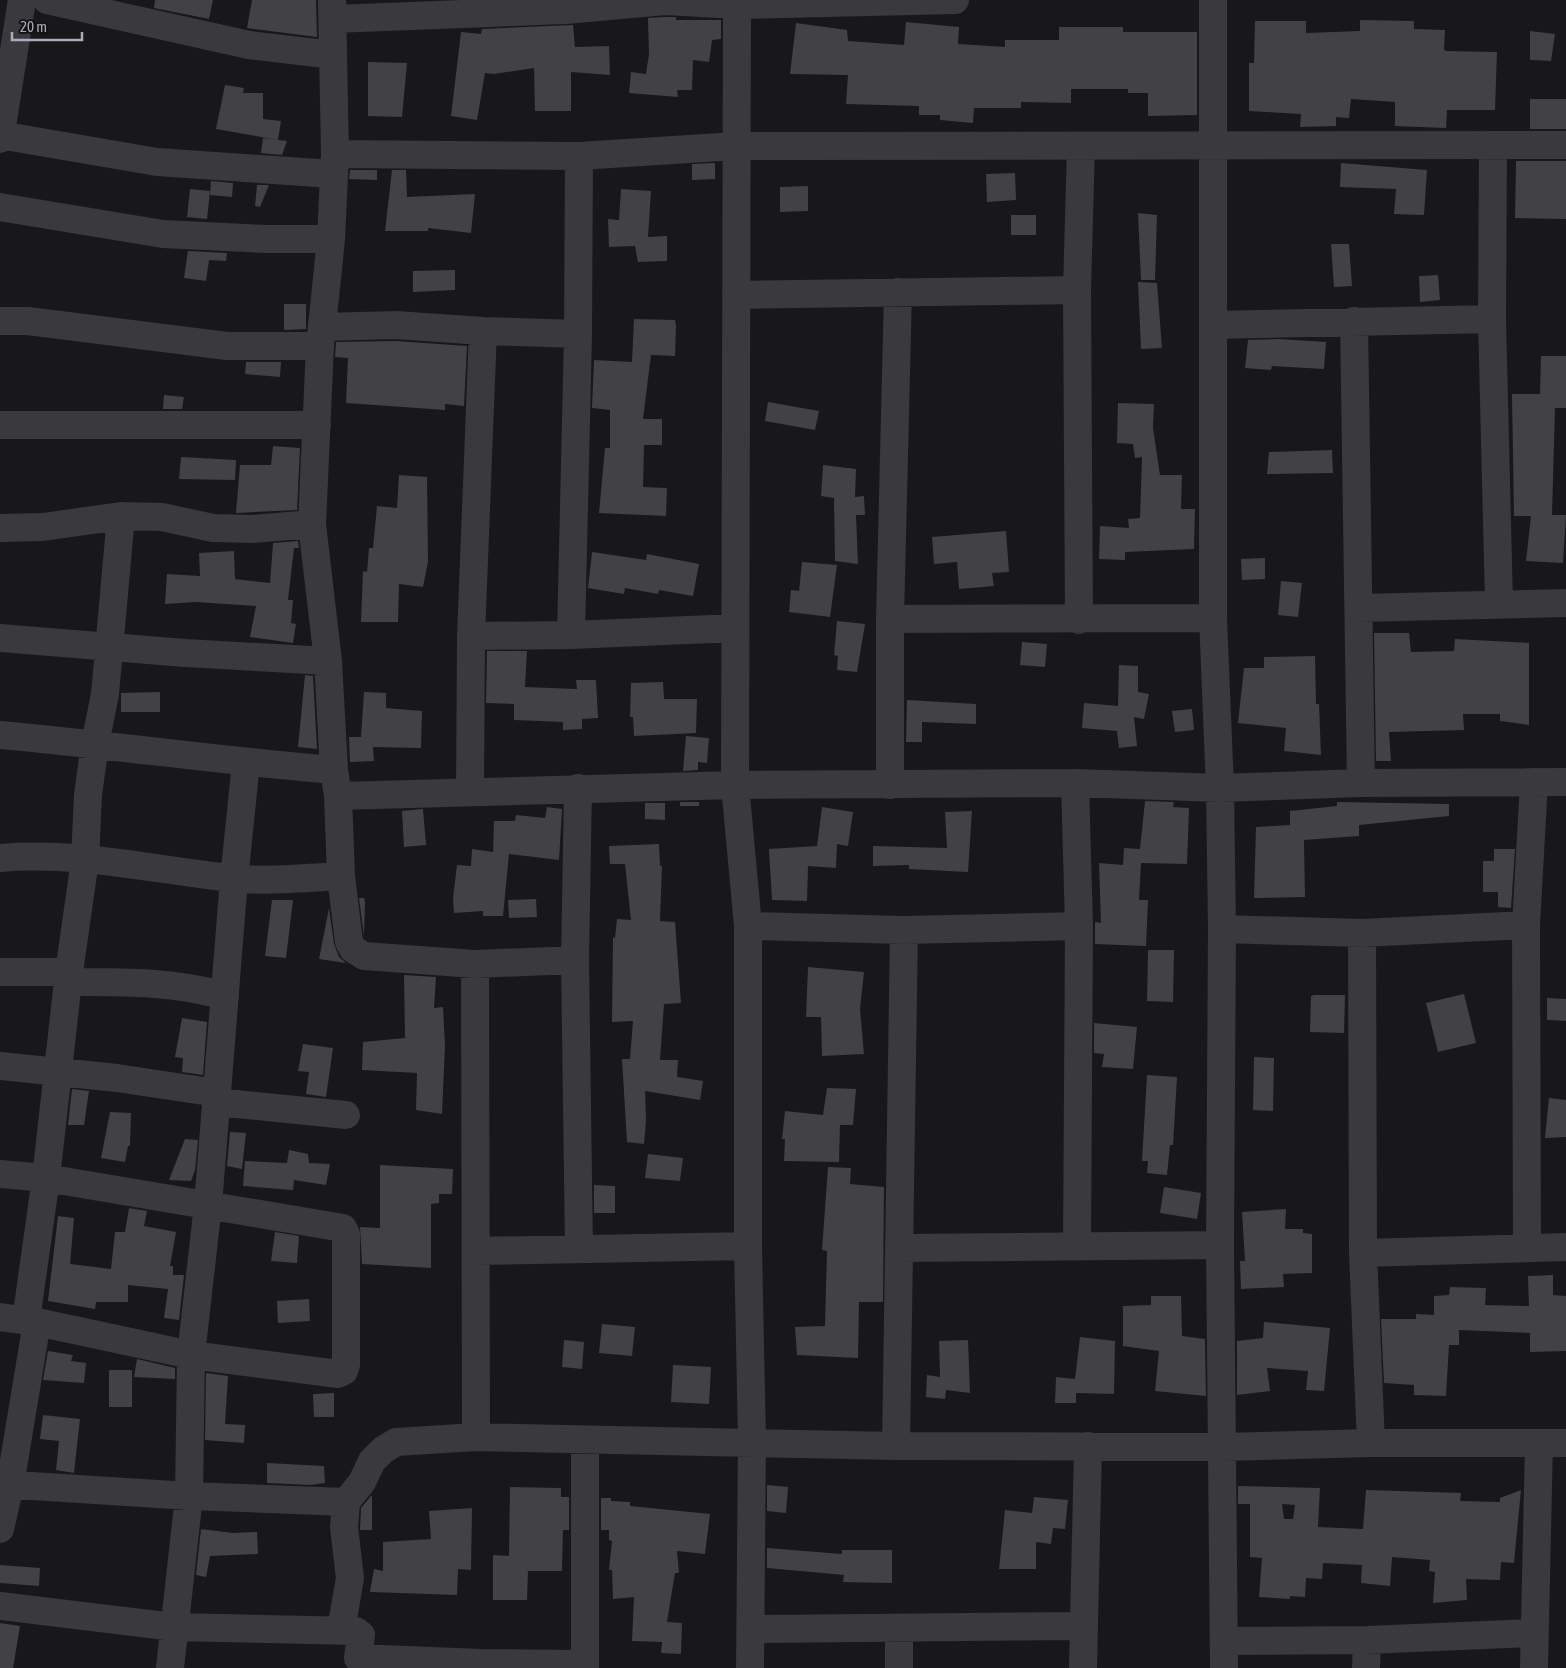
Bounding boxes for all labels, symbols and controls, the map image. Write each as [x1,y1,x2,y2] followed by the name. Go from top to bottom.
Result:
[12,10,82,42] scale bar
[20,18,47,35] text: 20 m

